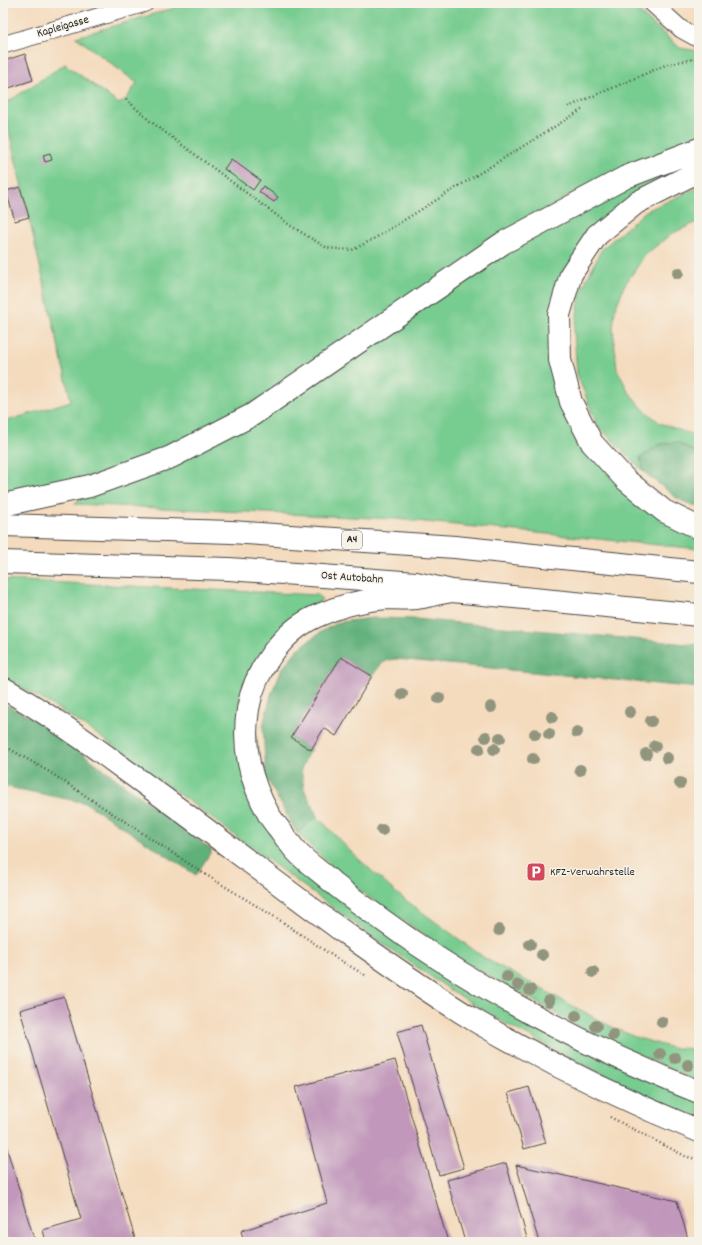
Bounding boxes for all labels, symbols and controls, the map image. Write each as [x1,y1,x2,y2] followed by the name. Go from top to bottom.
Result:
[35,11,91,43] street label: Kapleigasse
[342,531,362,549] road number: A4
[320,567,384,589] street label: Ost Autobahn
[525,861,547,883] parking icon: KFZ-Verwahrstelle
[550,864,635,881] place label: KFZ-Verwahrstelle

